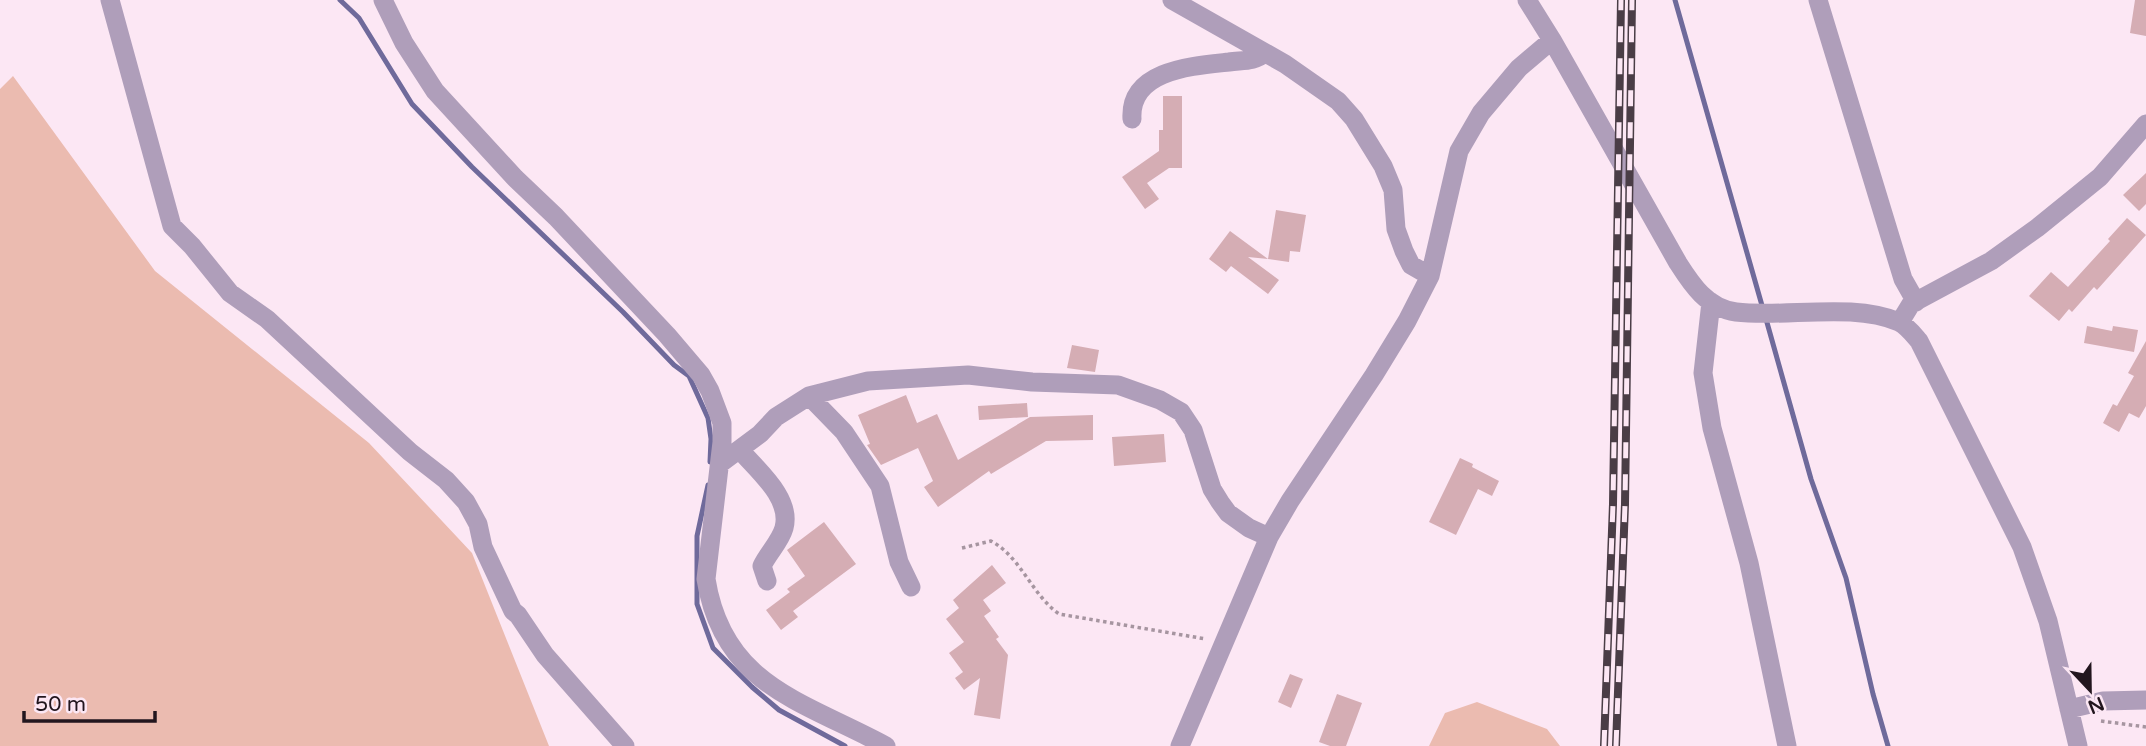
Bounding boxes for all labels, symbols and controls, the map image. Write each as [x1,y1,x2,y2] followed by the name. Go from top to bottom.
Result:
[2055,655,2125,725] north arrow
[24,680,156,724] scale bar
[35,692,86,717] text: 50 m
[2085,692,2107,718] text: N

